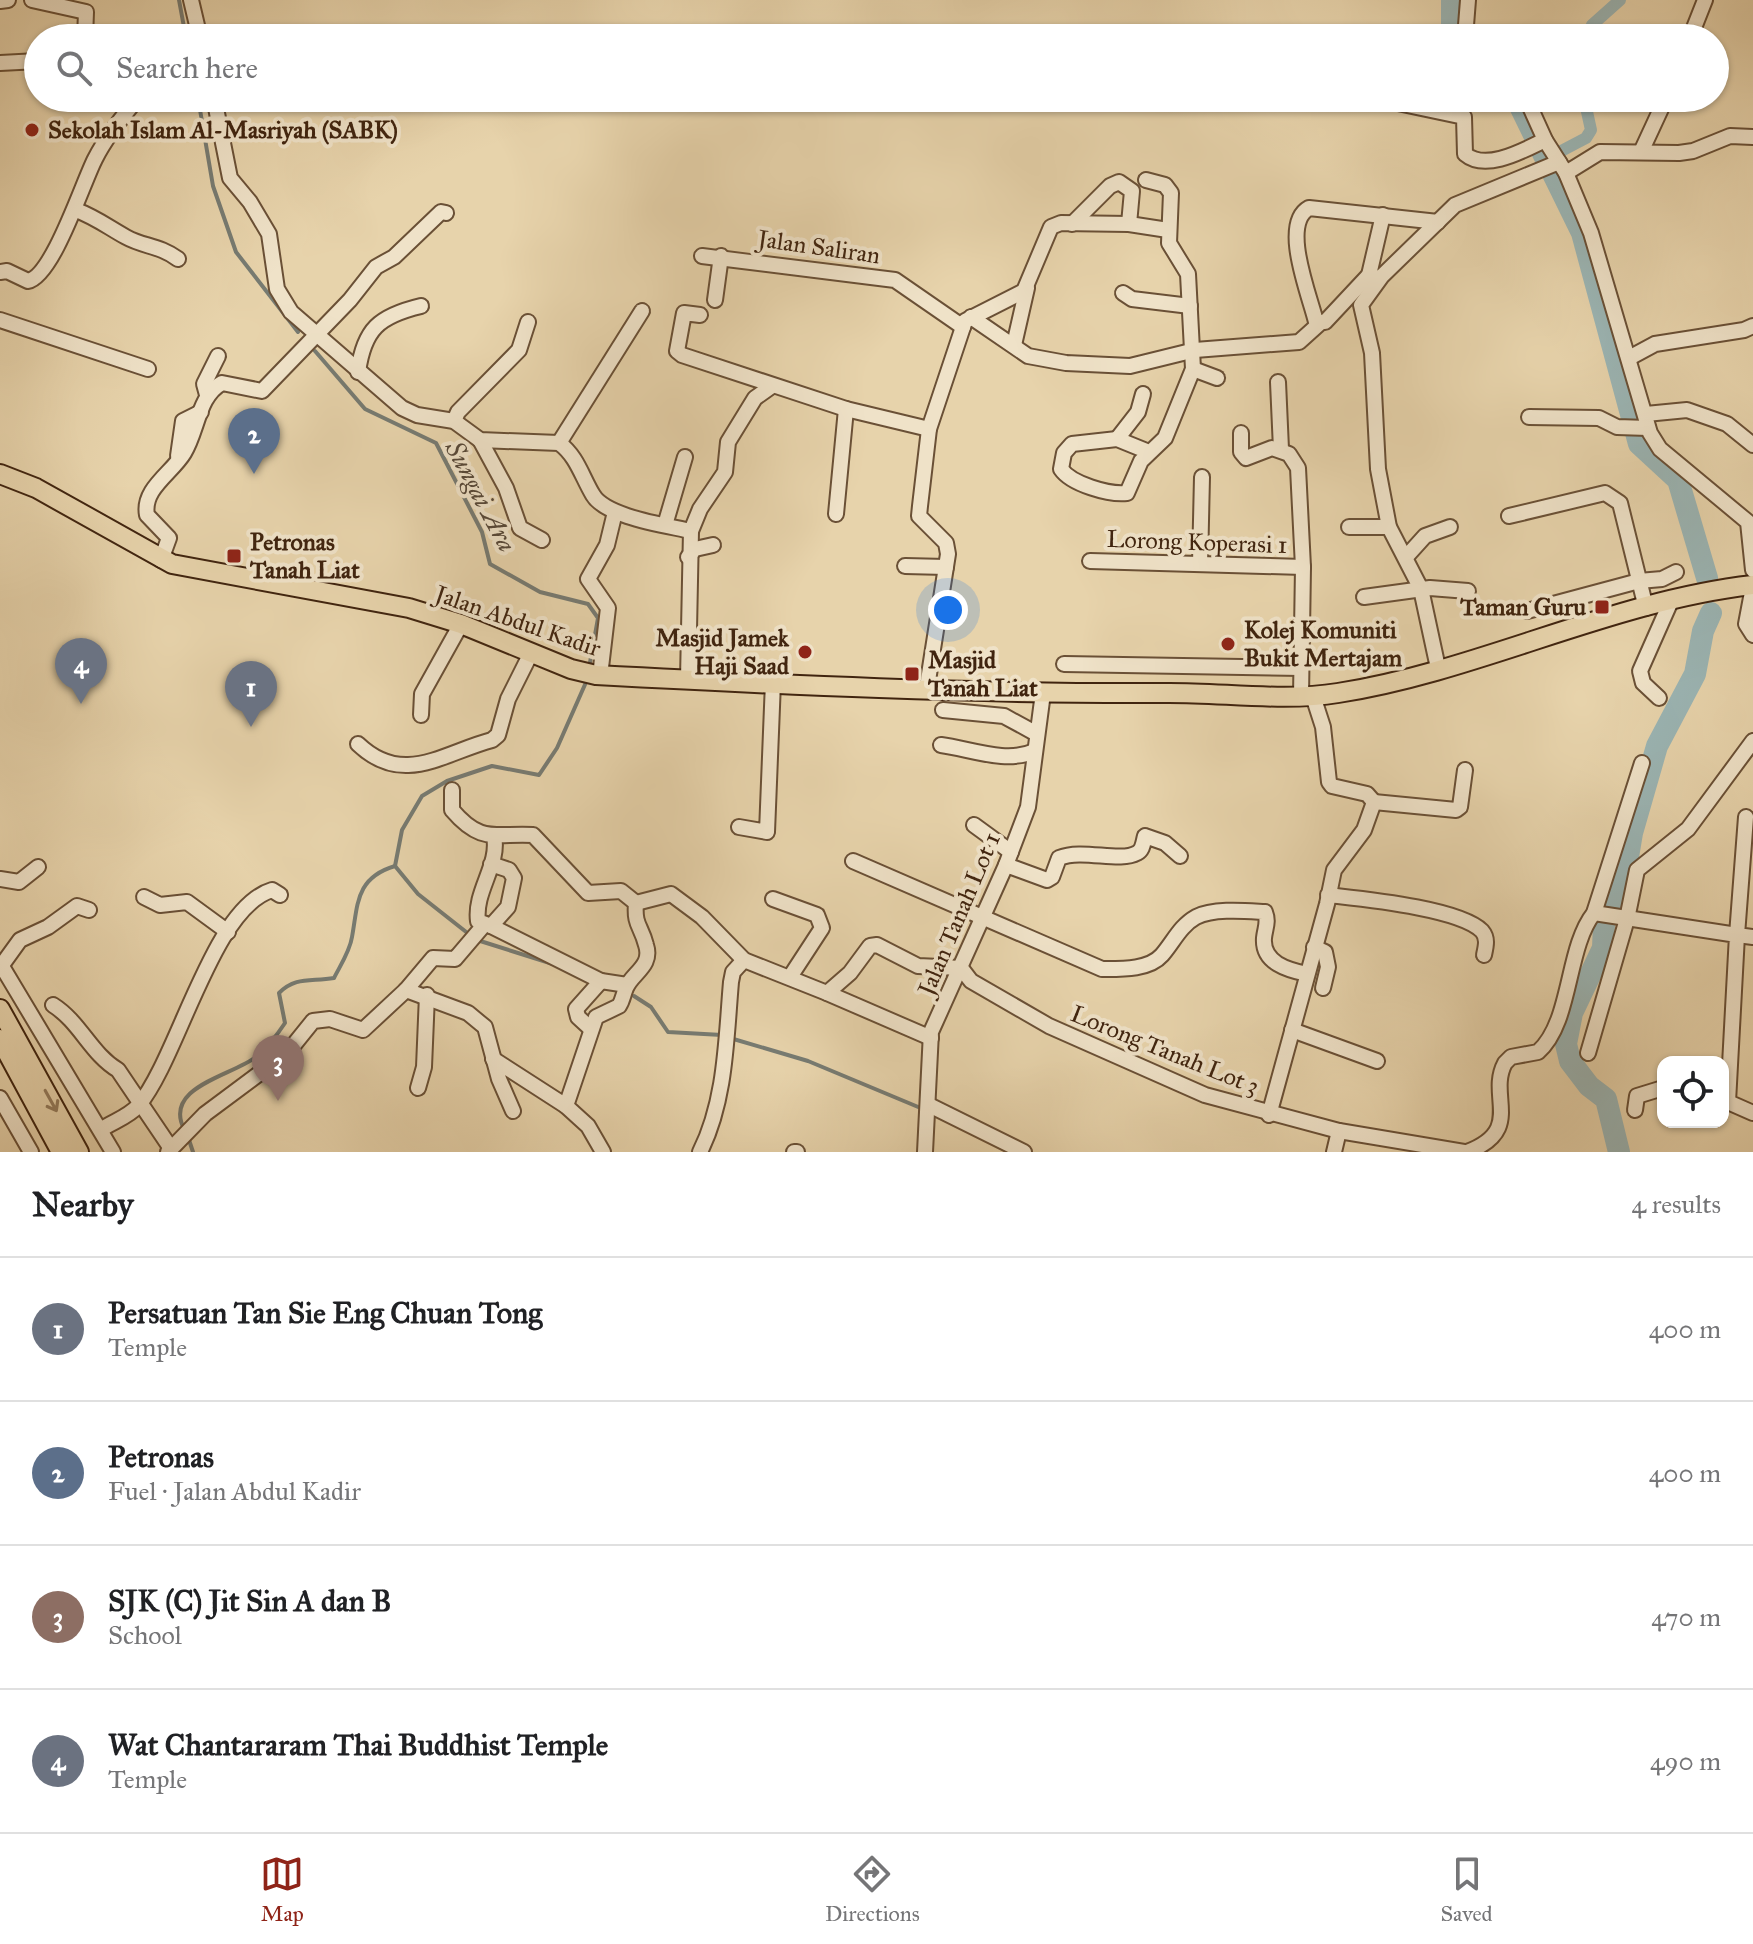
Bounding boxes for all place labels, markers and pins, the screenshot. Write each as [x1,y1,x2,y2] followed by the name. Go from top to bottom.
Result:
[48,115,398,145] place label: Sekolah Islam Al-Masriyah (SABK)
[23,121,41,139] marker: Sekolah Islam Al-Masriyah (SABK)
[228,408,280,474] pin: 2
[249,527,360,585] place label: Petronas Tanah Liat
[225,547,243,565] marker: Petronas Tanah Liat
[1459,592,1586,622] place label: Taman Guru
[1593,598,1611,616] marker: Taman Guru
[1244,615,1403,673] place label: Kolej Komuniti Bukit Mertajam
[655,623,790,681] place label: Masjid Jamek Haji Saad
[1219,635,1237,653] marker: Kolej Komuniti Bukit Mertajam
[55,638,107,704] pin: 4
[796,643,814,661] marker: Masjid Jamek Haji Saad
[927,645,1038,703] place label: Masjid Tanah Liat
[225,661,277,727] pin: 1
[903,665,921,683] marker: Masjid Tanah Liat
[252,1035,304,1101] pin: 3

